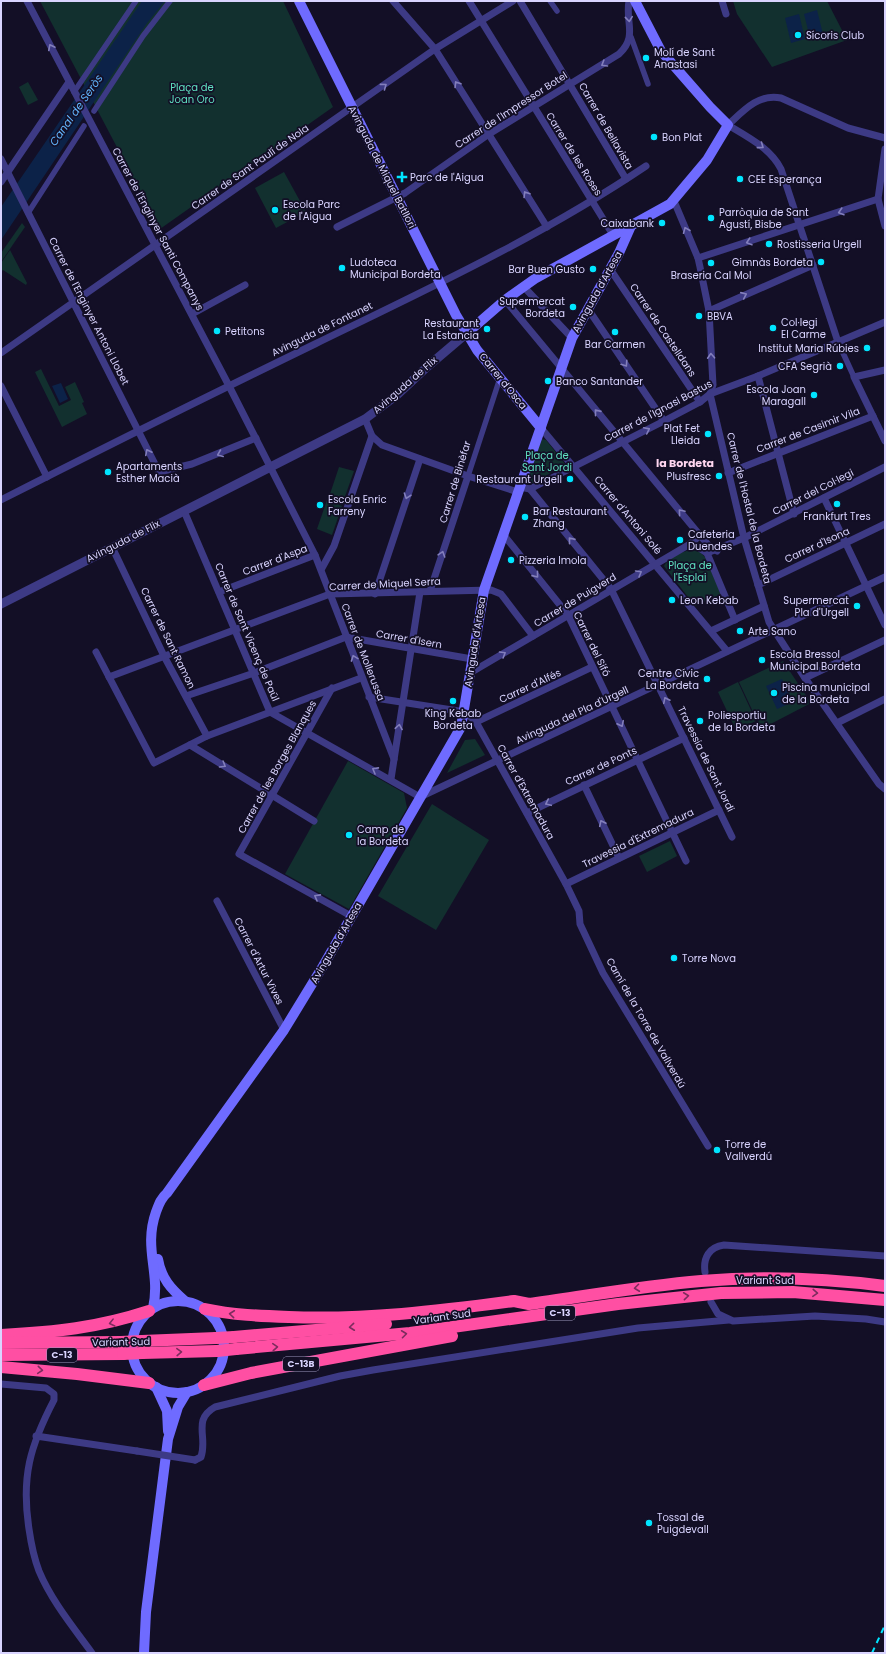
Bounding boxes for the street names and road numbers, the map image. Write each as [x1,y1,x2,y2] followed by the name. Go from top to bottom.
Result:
[452,68,570,152] street label: Carrer de l'Impressor Botel
[575,80,637,172] street label: Carrer de Bellavista
[344,103,420,231] street label: Avinguda de Miquel Batllori
[542,109,606,199] street label: Carrer de les Roses
[188,121,312,213] street label: Carrer de Sant Paulí de Nola
[109,145,207,313] street label: Carrer de l'Enginyer Santi Companys
[45,234,133,388] street label: Carrer de l'Enginyer Antoni Llobet
[568,248,626,336] street label: Avinguda d'Artesa
[626,280,700,380] street label: Carrer de Castelldans
[269,298,375,360] street label: Avinguda de Fontanet
[476,350,530,412] street label: Carrer d'Osca
[370,353,441,417] street label: Avinguda de Flix
[601,376,715,446] street label: Carrer de l'Ignasi Bastus
[754,403,862,457] street label: Carrer de Casimir Vila
[723,431,775,585] street label: Carrer de l'Hostal de la Bordeta
[435,439,475,525] street label: Carrer de Binèfar
[770,465,856,519] street label: Carrer del Col·legi
[591,472,665,558] street label: Carrer d'Antoni Solé
[84,516,163,566] street label: Avinguda de Flix
[782,523,852,567] street label: Carrer d'Isona
[240,541,310,579] street label: Carrer d'Aspa
[211,560,283,704] street label: Carrer de Sant Vicenç de Paül
[531,569,619,631] street label: Carrer de Puigverd
[329,574,441,594] street label: Carrer de Miquel Serra
[137,585,199,691] street label: Carrer de Sant Ramon
[460,596,490,688] street label: Avinguda d'Artesa
[337,601,389,703] street label: Carrer de Mollerussa
[570,609,614,679] street label: Carrer del Sifó
[375,626,443,652] street label: Carrer d'Isern
[497,665,563,707] street label: Carrer d'Alfés
[513,682,631,748] street label: Avinguda del Pla d'Urgell
[234,698,320,836] street label: Carrer de les Borges Blanques
[674,704,738,814] street label: Travessia de Sant Jordi
[493,742,559,842] street label: Carrer d'Extremadura
[563,743,639,789] street label: Carrer de Ponts
[580,804,696,872] street label: Travessia d'Extremadura
[307,900,365,986] street label: Avinguda d'Artesa
[231,915,287,1007] street label: Carrer d'Artur Vives
[602,955,690,1091] street label: Camí de la Torre de Vallverdú
[736,1273,794,1288] street label: Variant Sud
[412,1306,472,1328] street label: Variant Sud
[545,1306,575,1320] road number: C-13
[92,1334,150,1350] street label: Variant Sud
[47,1348,77,1362] road number: C-13
[283,1357,319,1371] road number: C-13B

